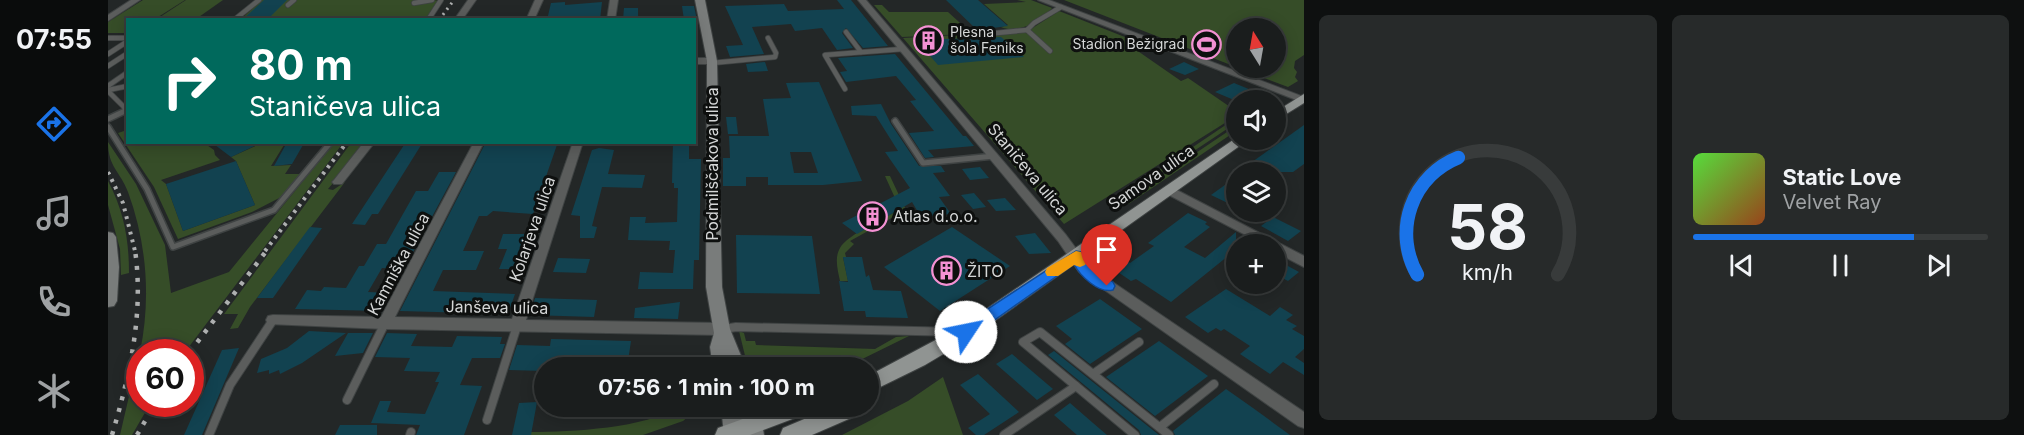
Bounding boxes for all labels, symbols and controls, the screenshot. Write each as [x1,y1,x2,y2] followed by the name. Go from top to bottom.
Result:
[1226,18,1286,78] north arrow
[1226,18,1286,294] map controls
[16,23,92,56] text: 07:55
[950,23,1024,56] place label: Plesna šola Feniks
[913,24,945,56] building icon: Plesna šola Feniks
[1190,28,1222,60] sports icon: Stadion Bežigrad
[1072,35,1185,52] place label: Stadion Bežigrad
[249,39,353,90] text: 80 m
[150,42,228,120] icon: right
[702,87,722,241] street label: Podmilščakova ulica
[249,90,441,123] text: Staničeva ulica
[1226,90,1286,150] button: sound
[33,103,75,145] icon: directions
[984,119,1072,219] street label: Staničeva ulica
[1104,140,1198,214] street label: Samova ulica
[1226,162,1286,222] button: layers
[1783,164,1901,190] text: Static Love
[505,174,559,284] street label: Kolarjeva ulica
[1447,189,1528,264] text: 58
[1783,190,1882,214] text: Velvet Ray
[33,192,75,234] icon: music
[856,200,888,232] building icon: Atlas d.o.o.
[893,206,978,226] place label: Atlas d.o.o.
[363,209,433,319] street label: Kamniška ulica
[1081,224,1132,286] pin
[1090,233,1123,266] icon: arrive
[1226,234,1286,294] button: +
[1725,249,1758,282] icon: previous
[1824,249,1857,282] icon: pause
[1922,249,1955,282] icon: next
[930,255,962,287] building icon: ŽITO
[1462,259,1513,285] text: km/h
[967,261,1003,281] place label: ŽITO
[33,281,75,323] icon: phone
[445,296,549,318] street label: Janševa ulica
[934,300,998,364] position arrow
[126,339,204,417] speed limit sign: 60
[33,370,75,412] icon: climate
[598,374,815,400] text: 07:56 · 1 min · 100 m

